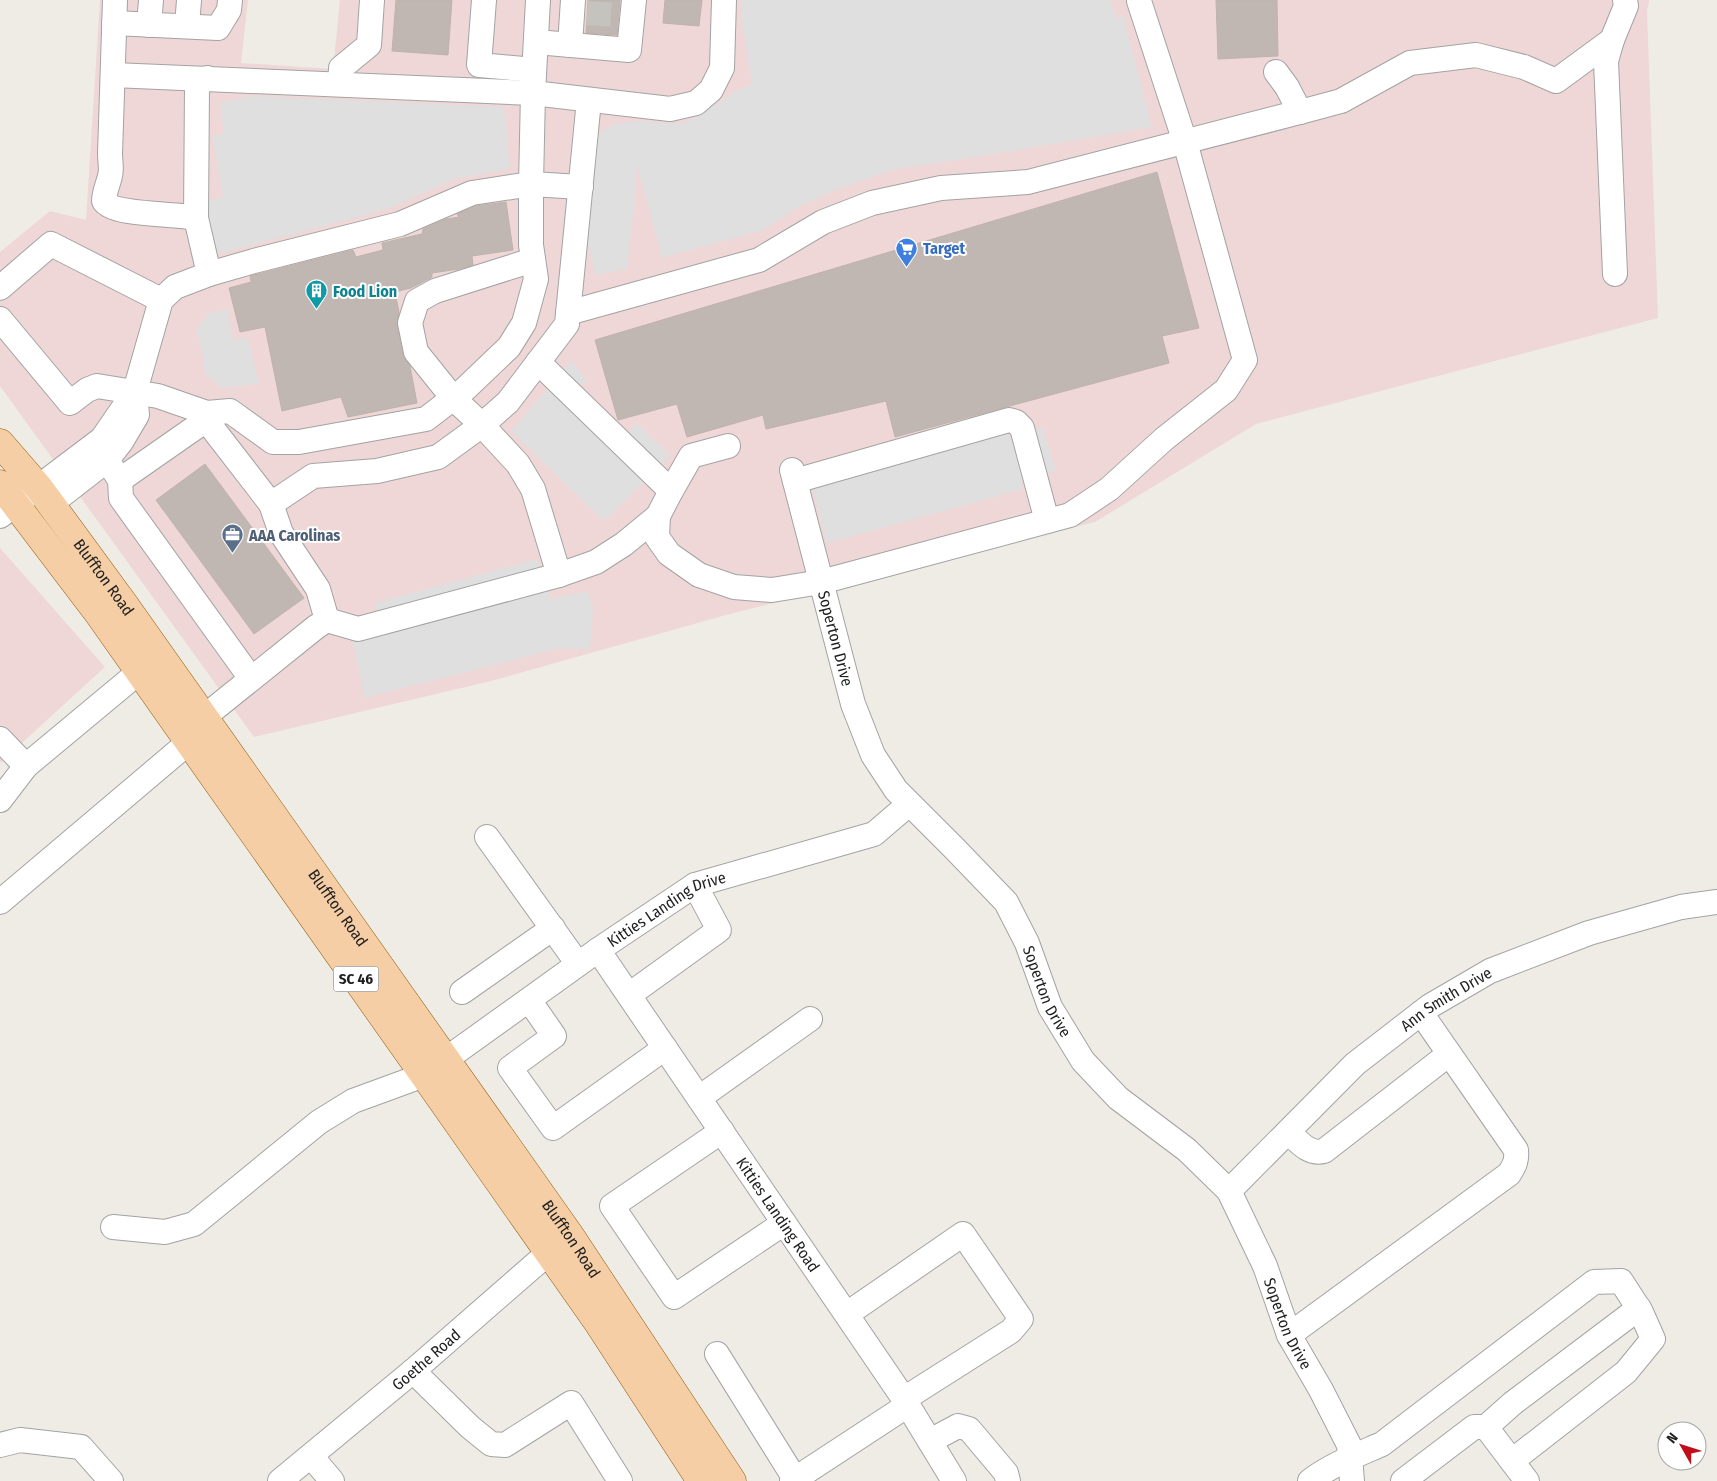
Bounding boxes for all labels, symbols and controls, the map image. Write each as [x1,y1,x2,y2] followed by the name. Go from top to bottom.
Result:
[895,236,919,267] supermarket icon: Target
[923,239,965,258] place label: Target
[305,279,329,310] building icon: Food Lion
[333,282,397,301] place label: Food Lion
[221,523,245,554] office icon: AAA Carolinas
[248,526,340,545] place label: AAA Carolinas
[70,535,138,619] street label: Bluffton Road
[814,589,857,688] street label: Soperton Drive
[305,865,372,950] street label: Bluffton Road
[603,867,728,951] street label: Kitties Landing Drive
[1019,943,1076,1041] street label: Soperton Drive
[1396,963,1495,1035] street label: Ann Smith Drive
[334,966,378,992] road number: SC 46
[733,1154,824,1275] street label: Kitties Landing Road
[538,1196,605,1281] street label: Bluffton Road
[1260,1275,1316,1373] street label: Soperton Drive
[388,1325,464,1394] street label: Goethe Road
[1657,1421,1707,1471] north arrow
[1663,1430,1682,1447] text: N

